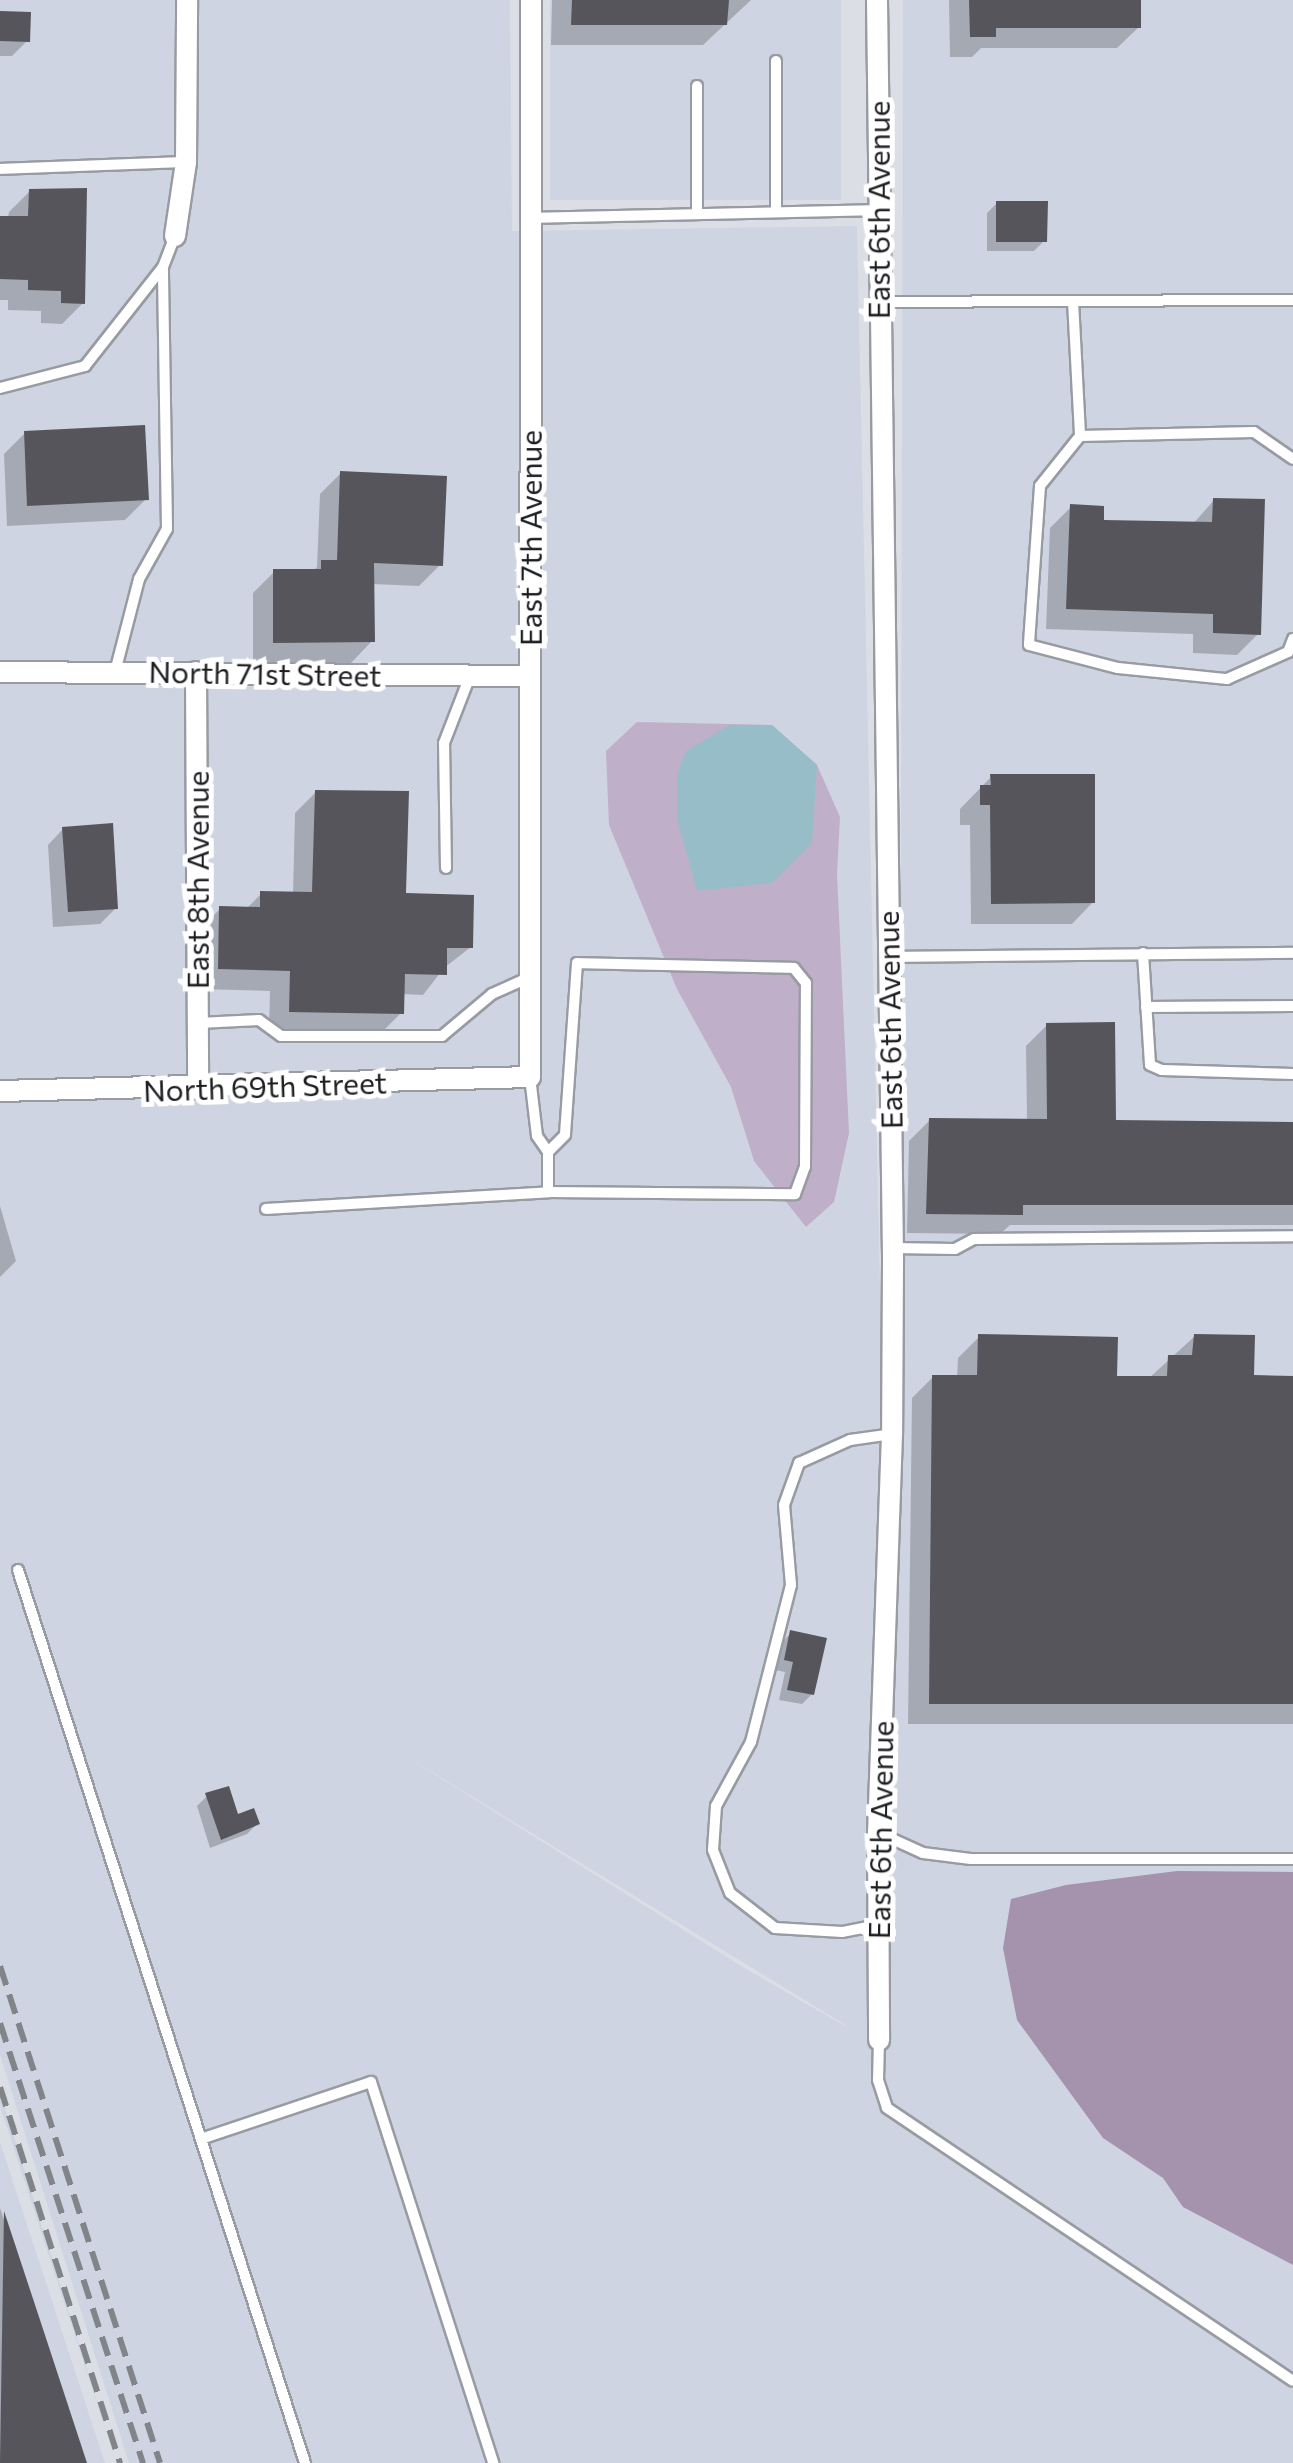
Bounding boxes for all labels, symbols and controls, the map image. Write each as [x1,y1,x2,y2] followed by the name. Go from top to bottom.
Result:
[860,101,896,319] street label: East 6th Avenue
[512,430,548,646] street label: East 7th Avenue
[148,653,382,693] street label: North 71st Street
[179,771,215,989] street label: East 8th Avenue
[869,910,909,1130] street label: East 6th Avenue
[143,1064,387,1108] street label: North 69th Street
[860,1720,900,1940] street label: East 6th Avenue

